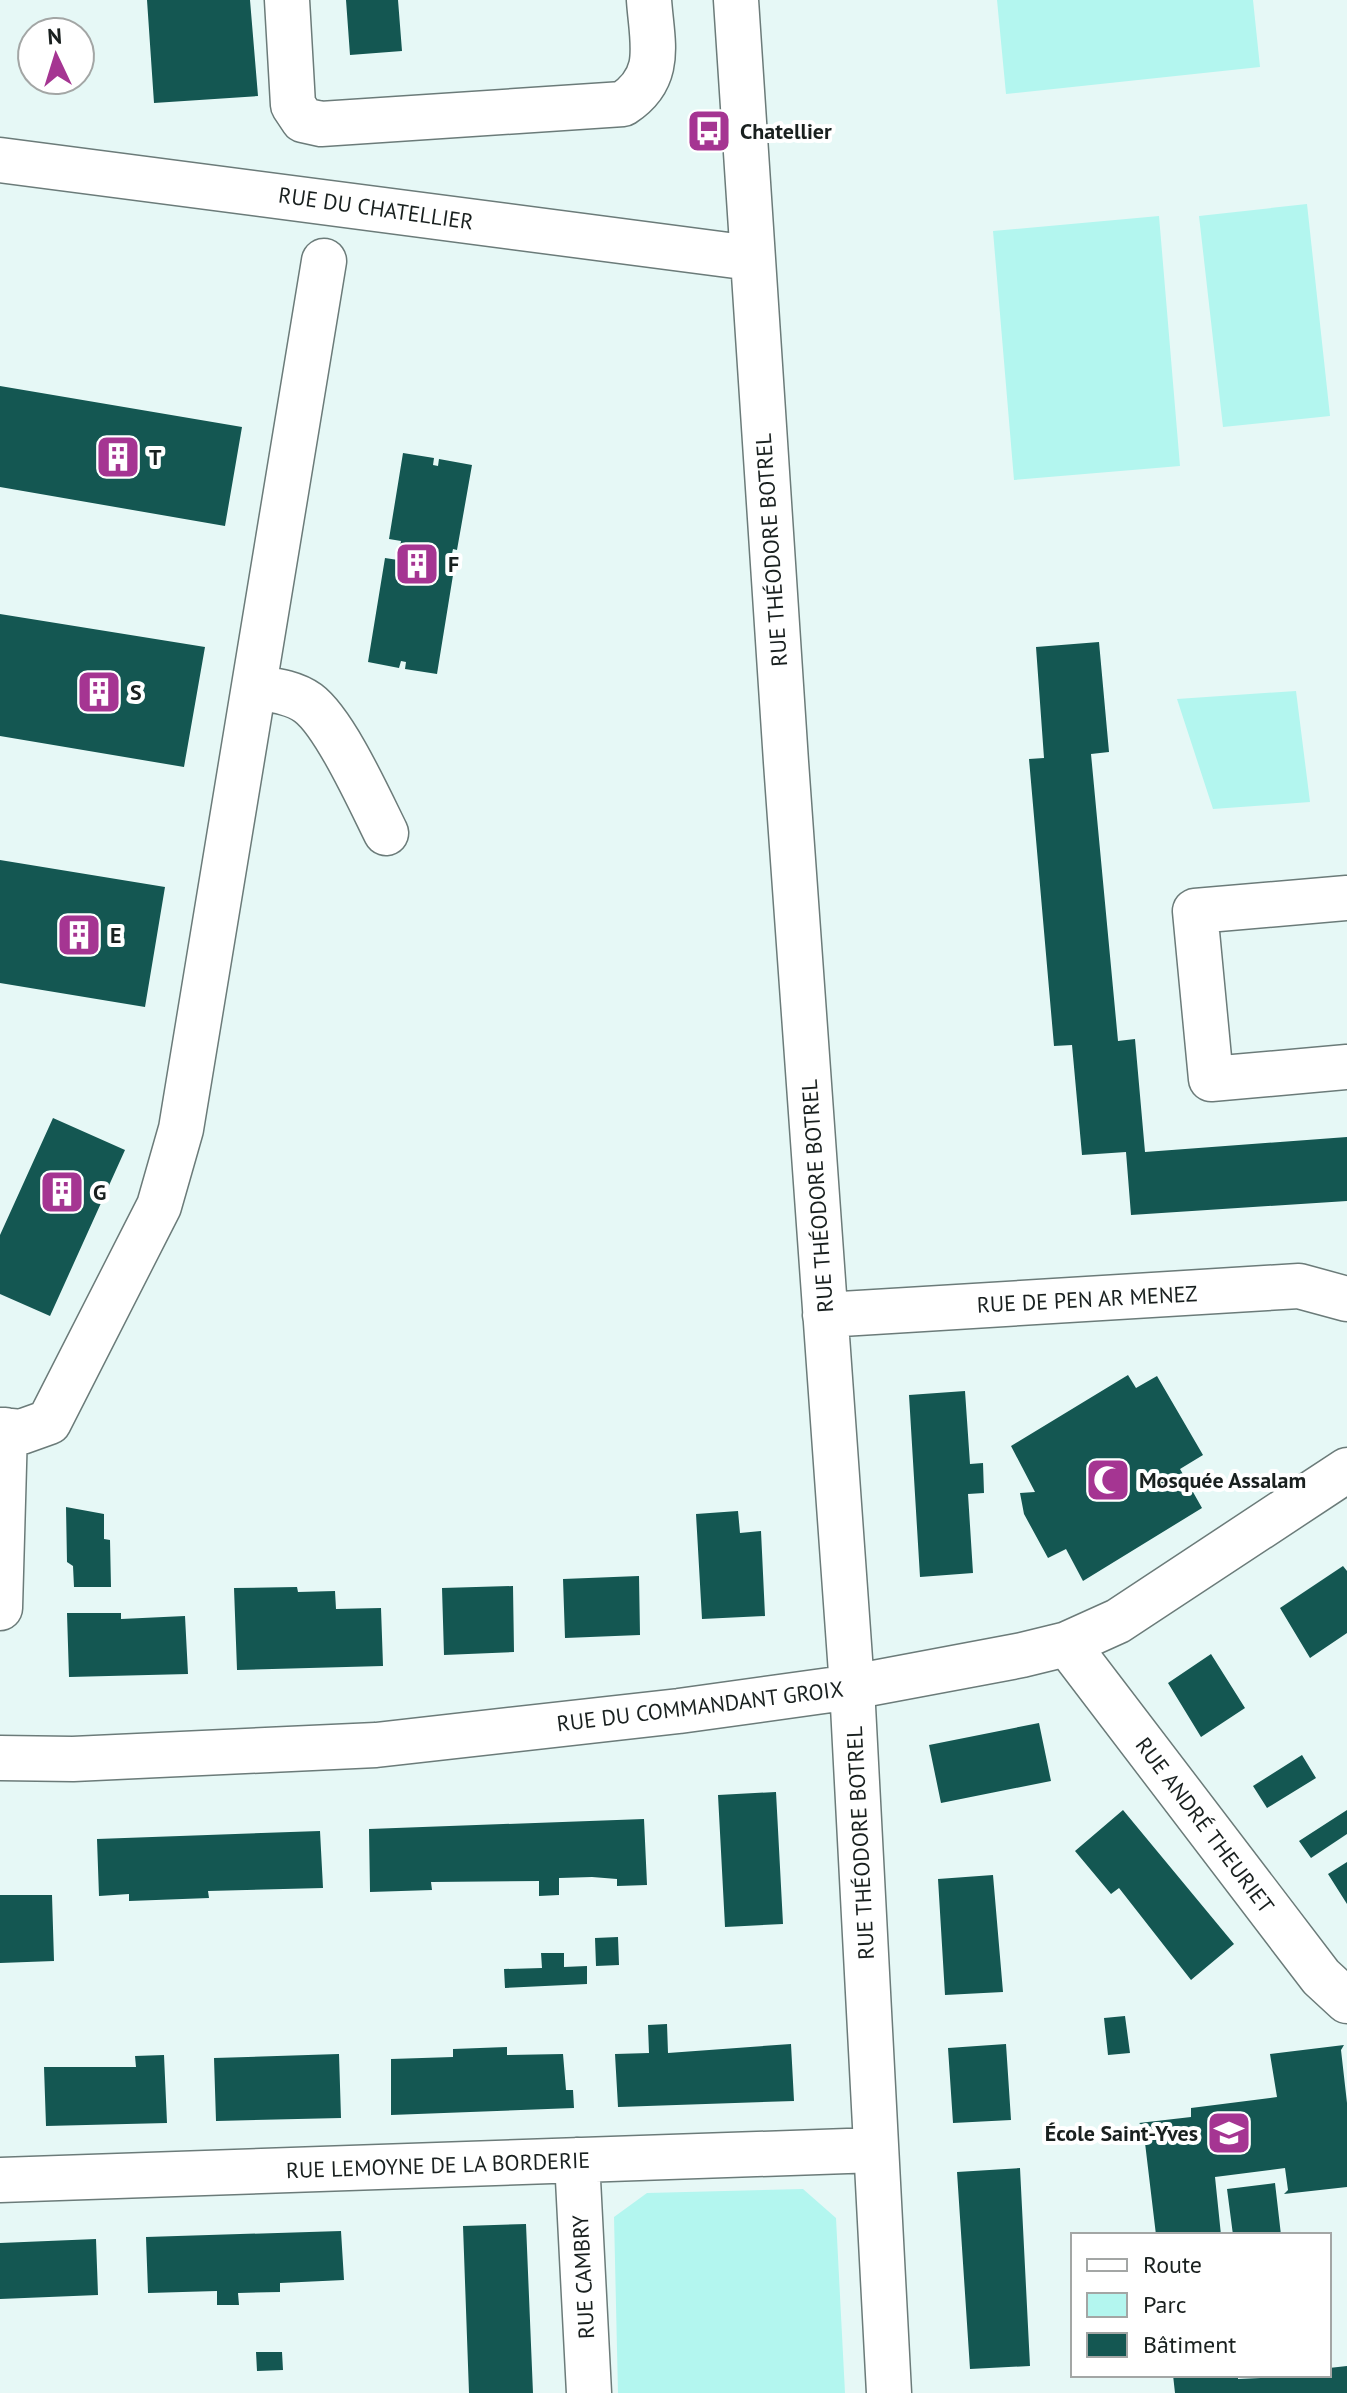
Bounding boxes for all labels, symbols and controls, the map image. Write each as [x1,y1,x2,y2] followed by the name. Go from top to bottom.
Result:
[16,16,96,96] north arrow
[46,22,63,51] text: N
[685,107,733,155] bus stop icon: Chatellier
[740,117,832,145] place label: Chatellier
[277,180,475,236] street label: RUE DU CHATELLIER
[749,432,793,668] street label: RUE THÉODORE BOTREL
[94,433,142,481] building icon: T
[149,443,162,471] place label: T
[393,540,441,588] building icon: F
[448,550,459,578] place label: F
[75,668,123,716] building icon: S
[130,678,142,706] place label: S
[55,911,103,959] building icon: E
[110,921,121,949] place label: E
[795,1078,839,1314] street label: RUE THÉODORE BOTREL
[38,1168,86,1216] building icon: G
[93,1178,106,1206] place label: G
[976,1279,1198,1319] street label: RUE DE PEN AR MENEZ
[1084,1456,1132,1504] mosque icon: Mosquée Assalam
[1139,1466,1306,1494] place label: Mosquée Assalam
[555,1675,845,1737] street label: RUE DU COMMANDANT GROIX
[840,1726,880,1960] street label: RUE THÉODORE BOTREL
[1130,1731,1280,1919] street label: RUE ANDRÉ THEURIET
[1205,2109,1253,2157] school or university icon: École Saint-Yves
[1045,2119,1198,2147] place label: École Saint-Yves
[285,2146,591,2184] street label: RUE LEMOYNE DE LA BORDERIE
[566,2214,600,2340] street label: RUE CAMBRY
[1071,2233,1331,2377] legend
[1143,2249,1202,2280] text: Route
[1143,2289,1187,2320] text: Parc
[1143,2329,1236,2360] text: Bâtiment

